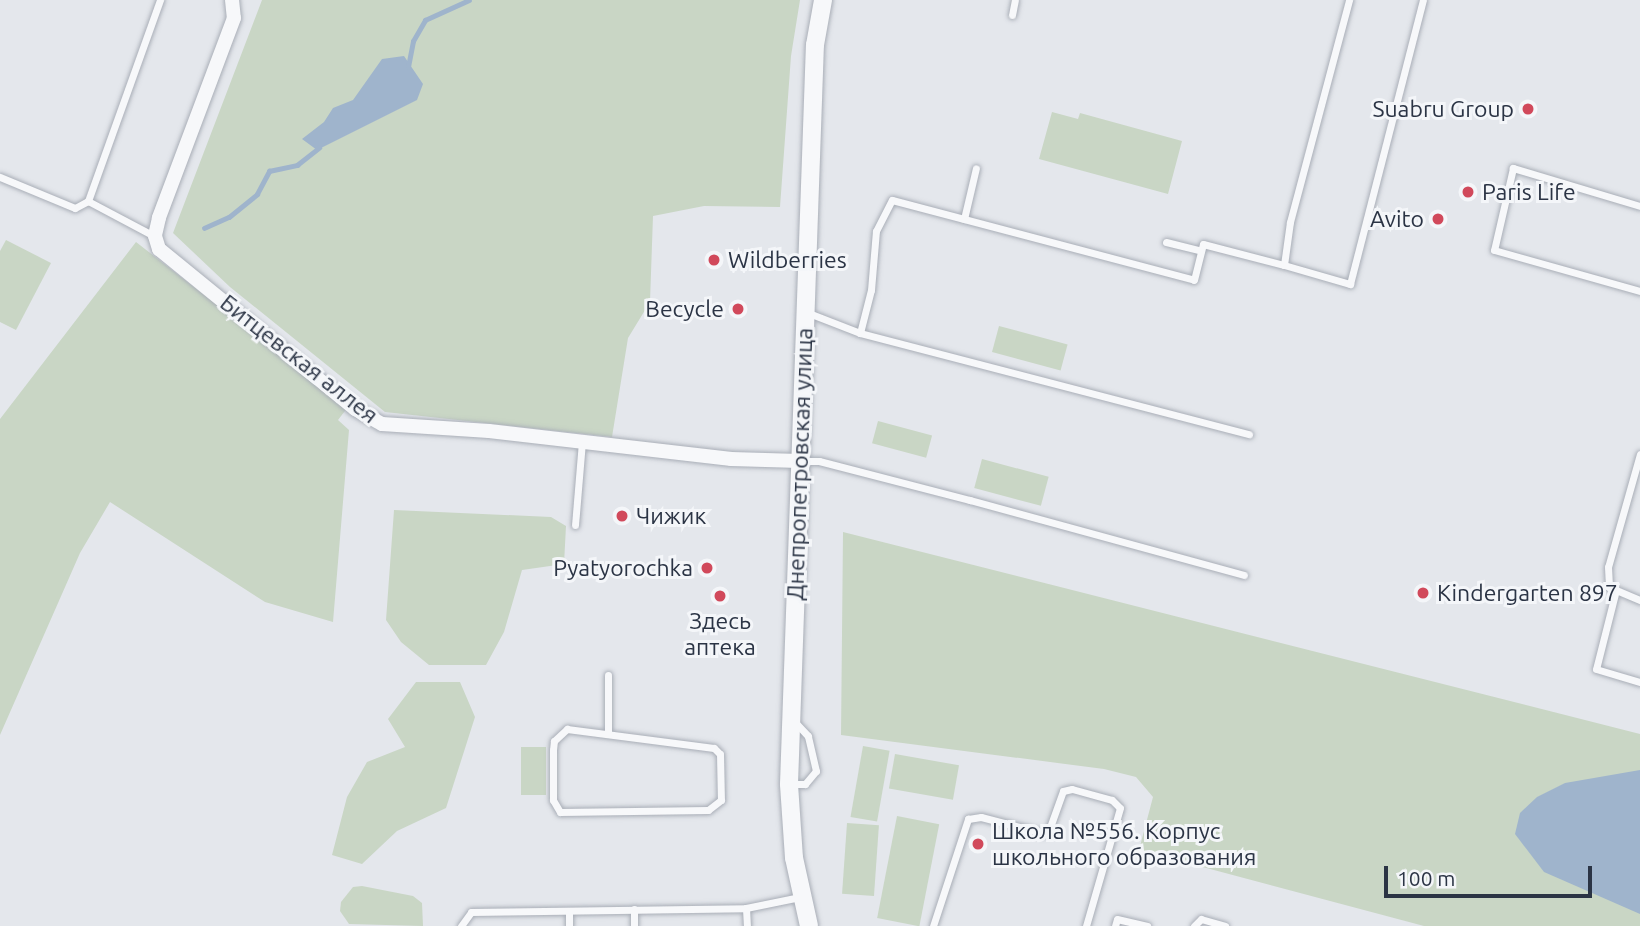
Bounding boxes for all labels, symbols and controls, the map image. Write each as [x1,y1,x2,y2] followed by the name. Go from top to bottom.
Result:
[1372,95,1514,123] place label: Suabru Group
[1520,101,1536,117] marker: Suabru Group
[1482,178,1576,206] place label: Paris Life
[1460,184,1476,200] marker: Paris Life
[1370,205,1424,233] place label: Avito
[1430,211,1446,227] marker: Avito
[728,246,847,274] place label: Wildberries
[706,252,722,268] marker: Wildberries
[215,289,383,429] street label: Битцевская аллея
[645,295,724,323] place label: Becycle
[730,301,746,317] marker: Becycle
[781,327,819,601] street label: Днепропетровская улица
[636,502,706,530] place label: Чижик
[614,508,630,524] marker: Чижик
[553,554,693,582] place label: Pyatyorochka
[699,560,715,576] marker: Pyatyorochka
[1437,579,1618,607] place label: Kindergarten 897
[1415,585,1431,601] marker: Kindergarten 897
[712,588,728,604] marker: Здесь аптека
[684,607,756,661] place label: Здесь аптека
[992,817,1256,871] place label: Школа №556. Корпус школьного образования
[970,836,986,852] marker: Школа №556. Корпус школьного образования
[1388,852,1596,896] scale bar
[1397,866,1455,890] text: 100 m

